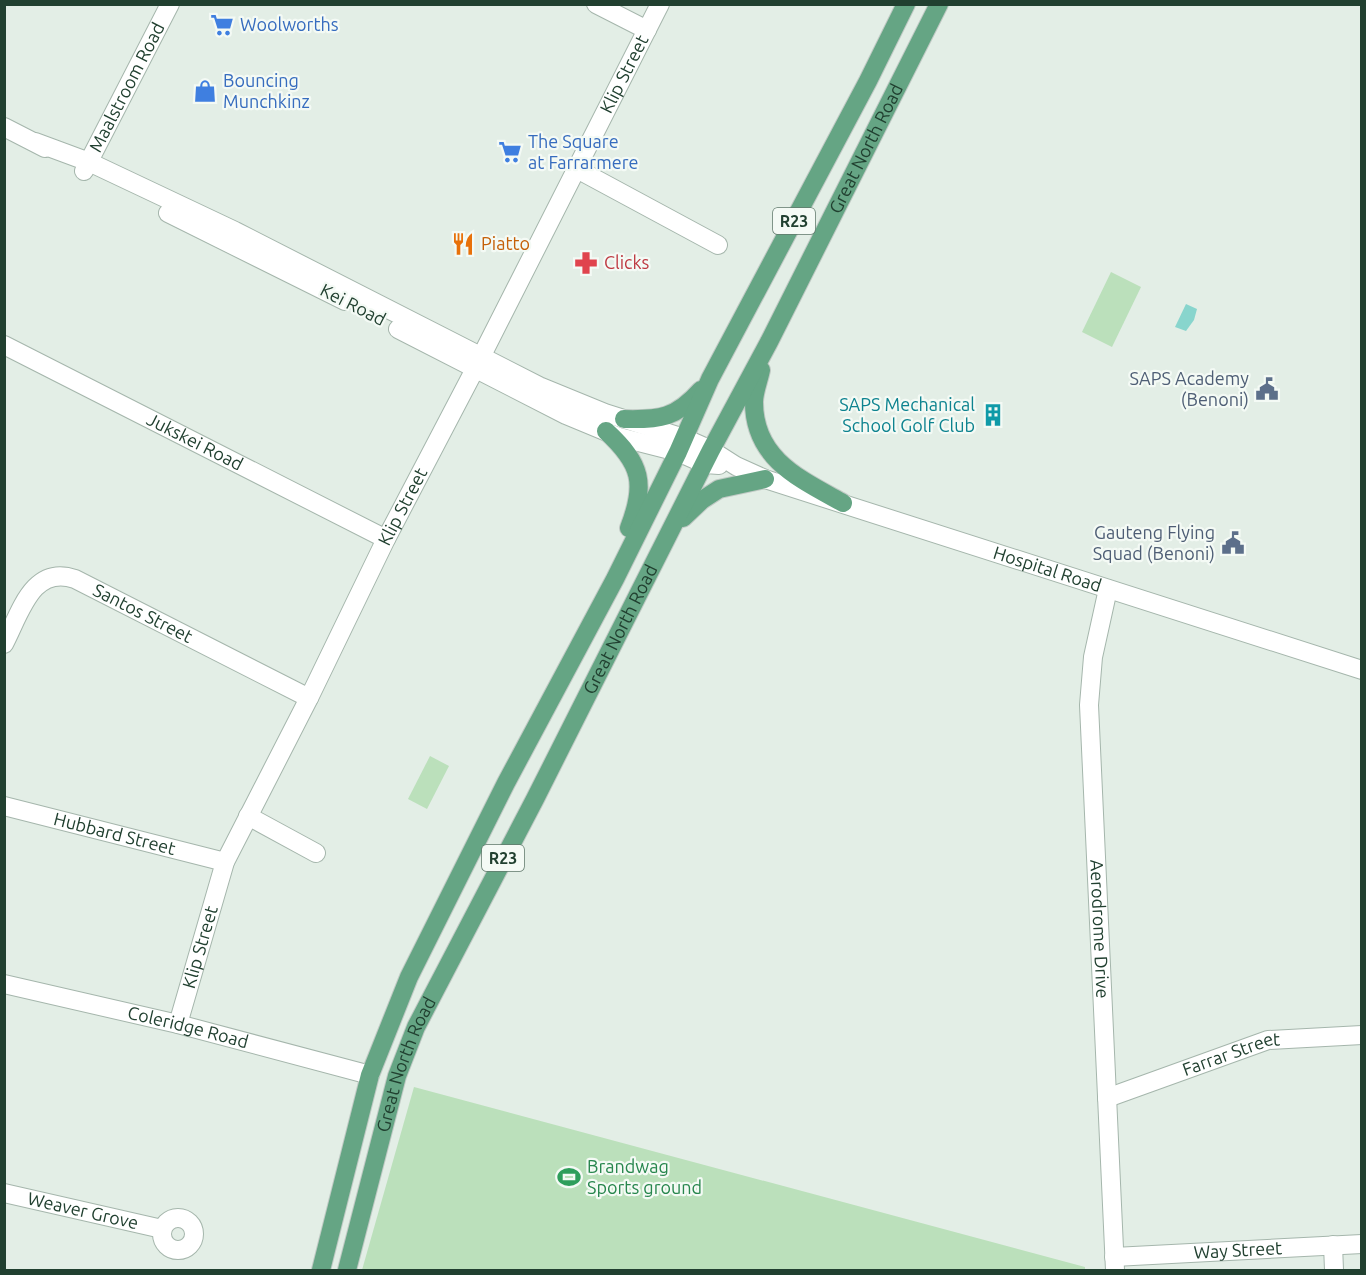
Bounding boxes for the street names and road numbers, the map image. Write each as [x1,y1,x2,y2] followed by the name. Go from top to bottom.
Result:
[85,19,168,155] street label: Maalstroom Road
[595,31,652,116] street label: Klip Street
[824,80,906,216] street label: Great North Road
[773,208,815,234] road number: R23
[317,279,389,329] street label: Kei Road
[144,408,247,474] street label: Jukskei Road
[373,464,431,548] street label: Klip Street
[991,542,1104,595] street label: Hospital Road
[579,561,661,697] street label: Great North Road
[90,579,196,646] street label: Santos Street
[52,808,178,858] street label: Hubbard Street
[482,845,524,871] road number: R23
[1087,859,1113,999] street label: Aerodrome Drive
[178,903,221,990] street label: Klip Street
[372,993,439,1134] street label: Great North Road
[126,1002,251,1051] street label: Coleridge Road
[1179,1028,1280,1079] street label: Farrar Street
[26,1188,141,1232] street label: Weaver Grove
[1193,1237,1283,1262] street label: Way Street

